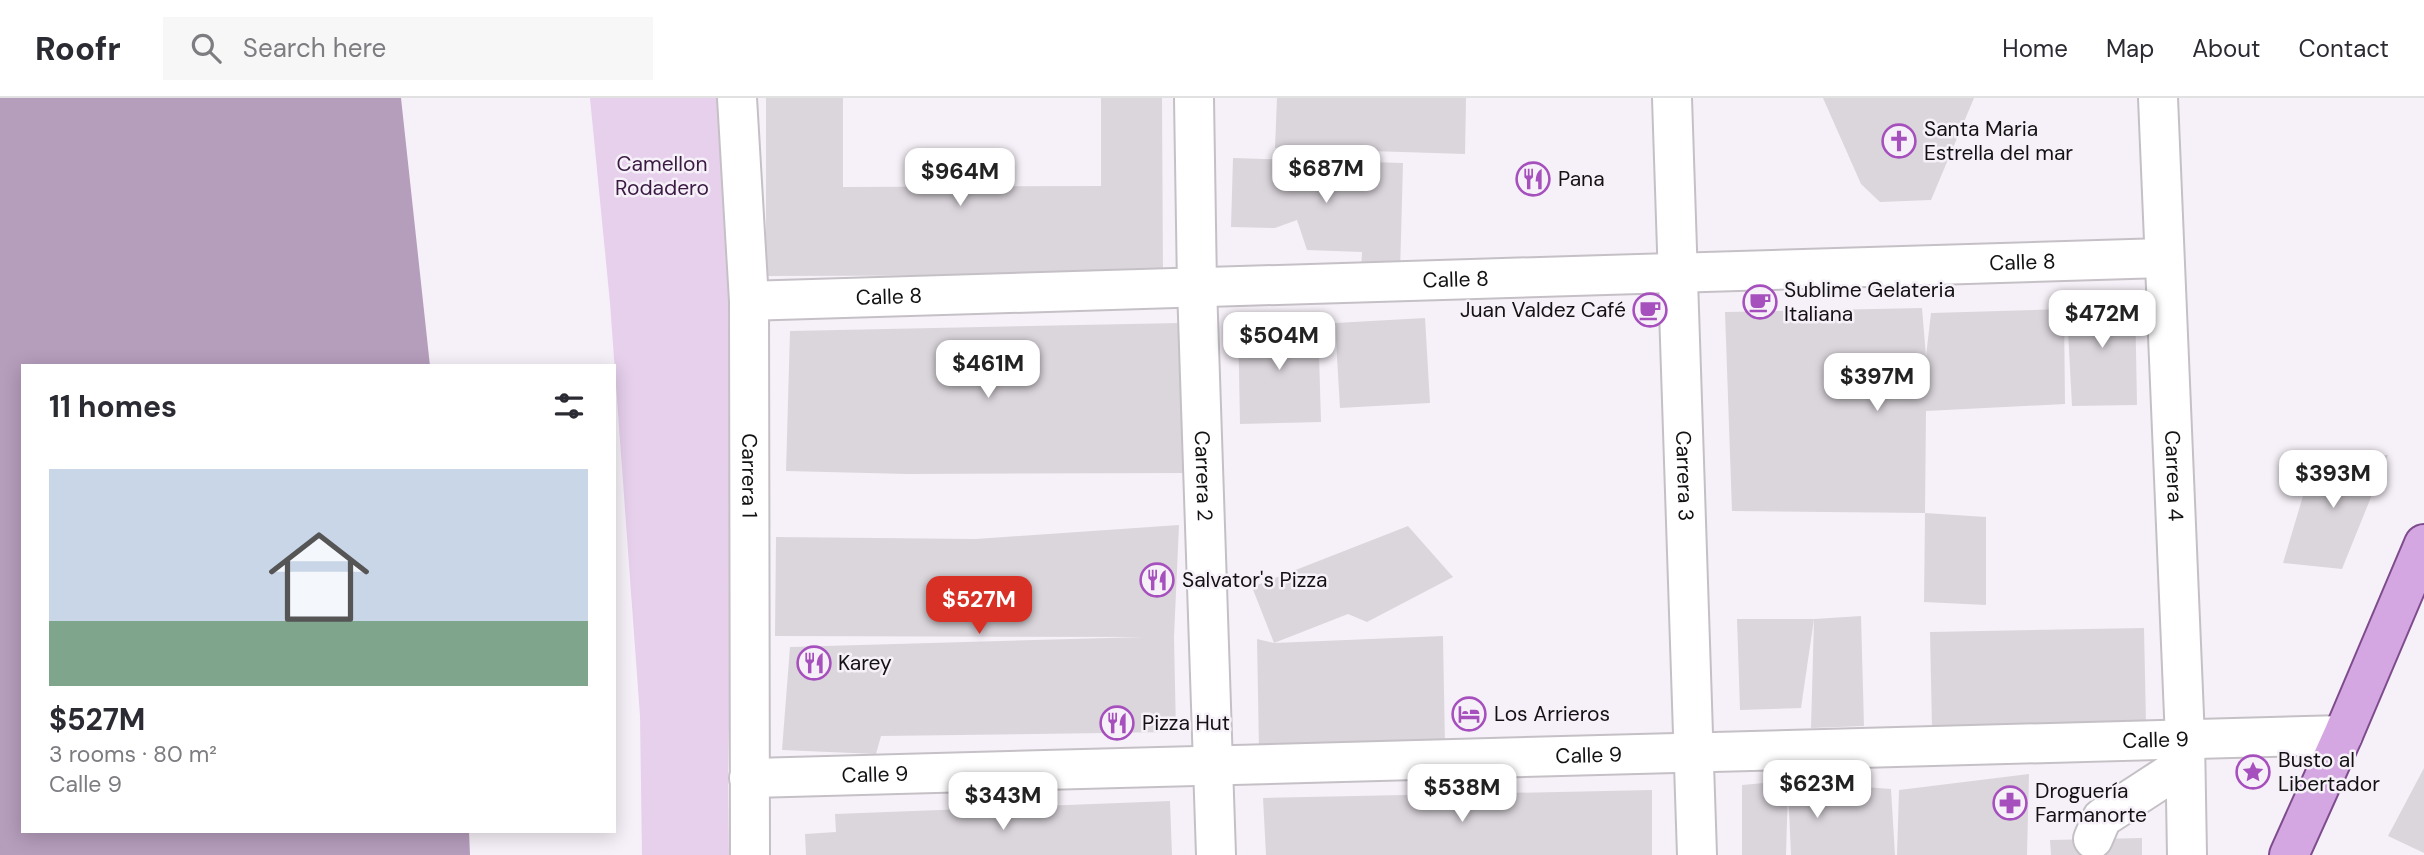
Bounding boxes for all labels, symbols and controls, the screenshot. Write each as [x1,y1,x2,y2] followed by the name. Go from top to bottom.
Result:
[163,17,653,80] search box
[35,27,121,70] text: Roofr
[187,29,225,67] icon: search
[243,31,386,65] text: Search here
[2002,33,2068,64] text: Home
[2106,33,2154,64] text: Map
[2192,33,2261,64] text: About
[2299,33,2389,64] text: Contact
[1924,115,2073,167] place label: Santa Maria Estrella del mar
[1880,122,1918,160] church icon: Santa Maria Estrella del mar
[1277,146,1375,205] pin: $687M
[911,148,1009,208] pin: $964M
[615,150,709,202] park label: Camellon Rodadero
[1288,153,1364,183] text: $687M
[921,156,999,186] text: $964M
[1514,160,1552,198] restaurant icon: Pana
[1558,165,1605,193] place label: Pana
[1989,247,2056,277] street label: Calle 8
[1422,265,1489,295] street label: Calle 8
[1784,276,1955,328] place label: Sublime Gelateria Italiana
[855,282,922,312] street label: Calle 8
[1741,283,1779,321] cafe icon: Sublime Gelateria Italiana
[2053,290,2151,350] pin: $472M
[1631,291,1669,329] cafe icon: Juan Valdez Café
[1460,296,1626,324] place label: Juan Valdez Café
[2065,298,2139,328] text: $472M
[1230,313,1328,372] pin: $504M
[1239,320,1319,350] text: $504M
[939,341,1037,400] pin: $461M
[952,348,1024,378] text: $461M
[1828,354,1926,413] pin: $397M
[1840,361,1914,391] text: $397M
[49,387,177,426] text: 11 homes
[550,387,588,425] icon: filters
[1188,430,1219,522] street label: Carrera 2
[1669,430,1700,522] street label: Carrera 3
[2158,430,2190,522] street label: Carrera 4
[735,433,763,518] street label: Carrera 1
[2284,450,2382,510] pin: $393M
[2295,458,2371,488] text: $393M
[256,514,382,640] icon: home
[1138,561,1176,599] restaurant icon: Salvator's Pizza
[1182,566,1327,594] place label: Salvator's Pizza
[930,576,1028,636] pin: $527M
[942,584,1016,614] text: $527M
[795,644,833,682] restaurant icon: Karey
[838,649,892,677] place label: Karey
[1450,695,1488,733] hotel icon: Los Arrieros
[49,700,145,739] text: $527M
[1494,700,1610,728] place label: Los Arrieros
[1098,704,1136,742] restaurant icon: Pizza Hut
[1142,709,1230,737] place label: Pizza Hut
[2122,725,2189,755] street label: Calle 9
[49,739,217,769] text: 3 rooms · 80 m²
[1555,740,1622,770] street label: Calle 9
[2278,746,2380,798] place label: Busto al Libertador
[2234,753,2272,791] place icon: Busto al Libertador
[841,760,909,789] street label: Calle 9
[1768,760,1866,820] pin: $623M
[1413,764,1511,824] pin: $538M
[1779,768,1855,798] text: $623M
[49,769,122,799] text: Calle 9
[954,772,1052,832] pin: $343M
[1423,772,1501,802] text: $538M
[2035,777,2147,829] place label: Droguería Farmanorte
[965,780,1041,810] text: $343M
[1991,784,2029,822] pharmacy icon: Droguería Farmanorte

